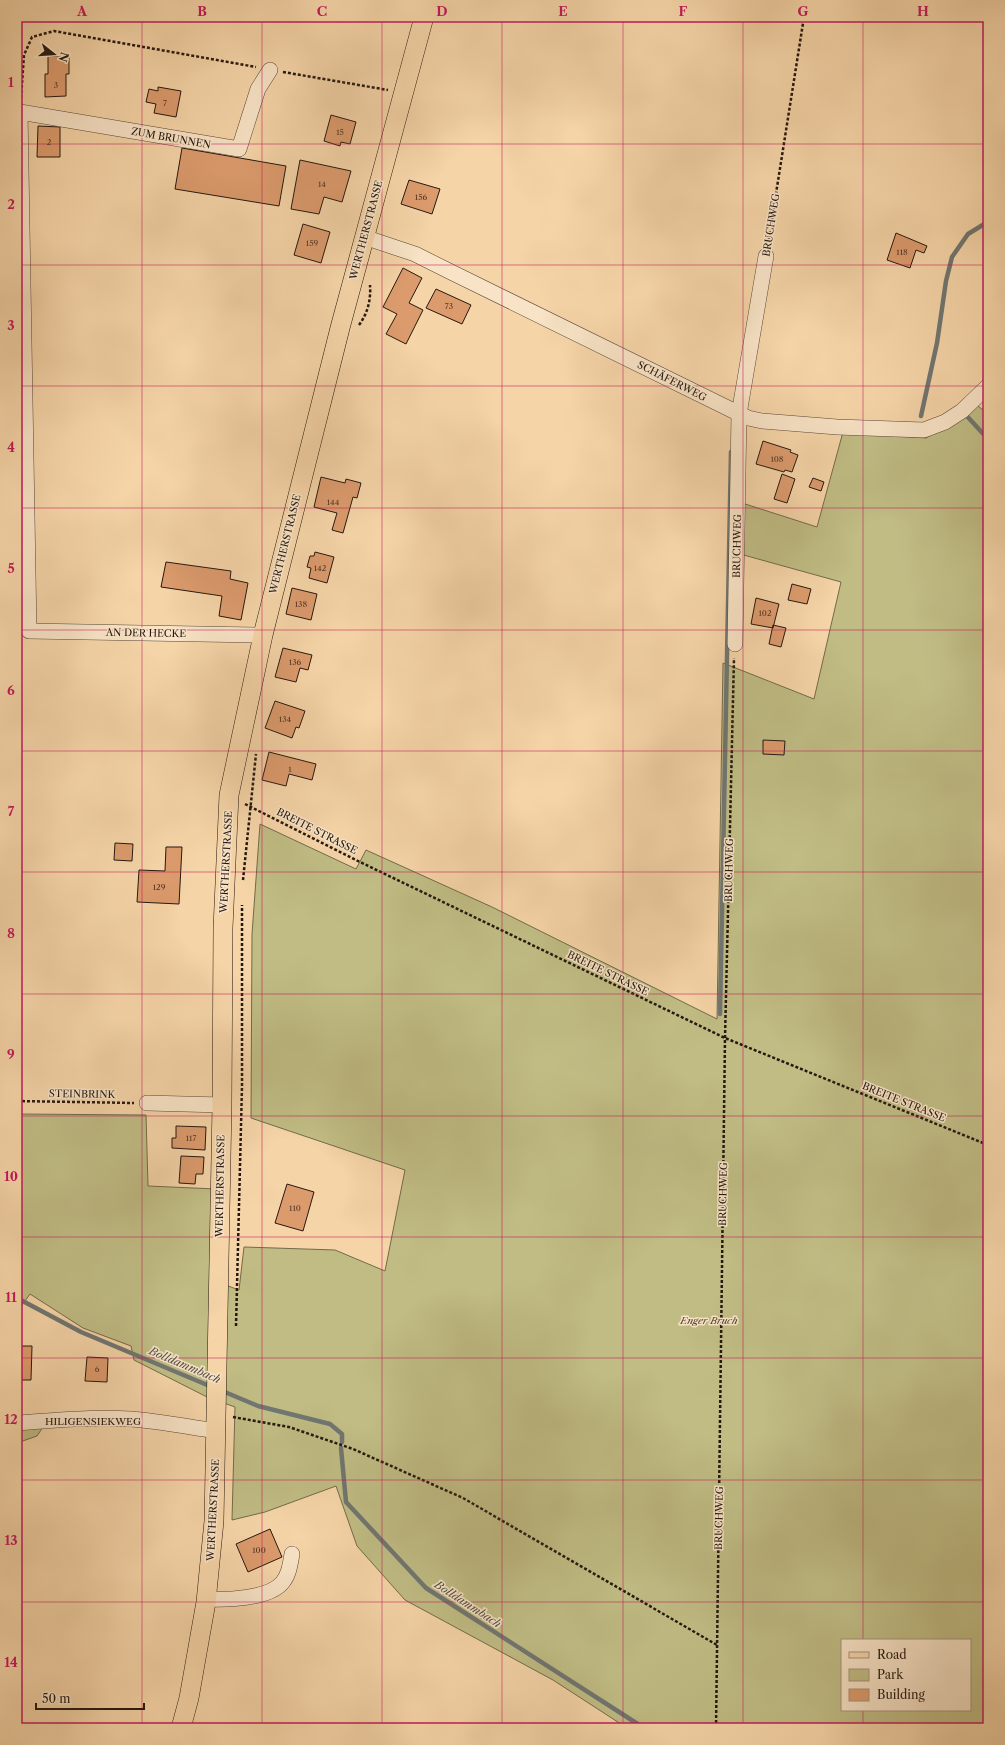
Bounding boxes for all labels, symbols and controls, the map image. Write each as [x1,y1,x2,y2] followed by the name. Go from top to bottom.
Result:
[76,3,88,19] text: A
[197,3,207,19] text: B
[317,3,327,19] text: C
[436,3,448,19] text: D
[558,3,568,19] text: E
[679,3,688,19] text: F
[797,3,809,19] text: G
[917,3,929,19] text: H
[34,34,74,74] north arrow
[55,50,72,64] text: N
[8,74,14,90] text: 1
[54,80,58,90] house number: 3
[163,98,167,108] house number: 7
[130,125,212,151] street label: ZUM BRUNNEN
[336,127,344,137] house number: 15
[47,137,52,147] house number: 2
[318,179,326,189] house number: 14
[346,179,386,282] street label: WERTHERSTRASSE
[415,192,428,202] house number: 156
[760,192,782,258] street label: BRUCHWEG
[7,196,15,212] text: 2
[306,238,319,248] house number: 159
[896,247,908,257] house number: 118
[445,301,453,311] house number: 73
[7,317,15,333] text: 3
[635,358,709,404] street label: SCHÄFERWEG
[7,439,15,455] text: 4
[770,454,784,464] house number: 108
[266,493,304,596] street label: WERTHERSTRASSE
[327,497,340,507] house number: 144
[730,514,744,578] street label: BRUCHWEG
[7,560,15,576] text: 5
[314,563,327,573] house number: 142
[295,599,308,609] house number: 138
[758,608,772,618] house number: 102
[105,626,187,640] street label: AN DER HECKE
[289,657,302,667] house number: 136
[7,682,15,698] text: 6
[279,714,292,724] house number: 134
[288,764,292,774] house number: 1
[8,803,15,819] text: 7
[274,805,360,857] street label: BREITE STRASSE
[217,810,235,914] street label: WERTHERSTRASSE
[722,838,736,902] street label: BRUCHWEG
[153,882,166,892] house number: 129
[7,925,15,941] text: 8
[565,948,651,998] street label: BREITE STRASSE
[7,1046,15,1062] text: 9
[860,1079,948,1125] street label: BREITE STRASSE
[49,1087,117,1101] street label: STEINBRINK
[186,1133,196,1143] house number: 117
[213,1135,227,1238] street label: WERTHERSTRASSE
[716,1162,730,1226] street label: BRUCHWEG
[4,1168,18,1184] text: 10
[289,1203,301,1213] house number: 110
[5,1289,17,1305] text: 11
[679,1314,738,1327] park label: Enger Bruch
[146,1343,223,1386] water label: Bolldammbach
[95,1364,100,1374] house number: 6
[4,1411,18,1427] text: 12
[45,1415,141,1428] street label: HILIGENSIEKWEG
[204,1458,222,1562] street label: WERTHERSTRASSE
[712,1486,726,1550] street label: BRUCHWEG
[4,1532,18,1548] text: 13
[252,1545,266,1555] house number: 100
[431,1577,504,1631] water label: Bolldammbach
[841,1639,971,1711] legend
[877,1647,907,1662] text: Road
[4,1654,18,1670] text: 14
[877,1667,904,1682] text: Park
[36,1685,144,1711] scale bar
[877,1687,925,1702] text: Building
[42,1691,71,1706] text: 50 m

